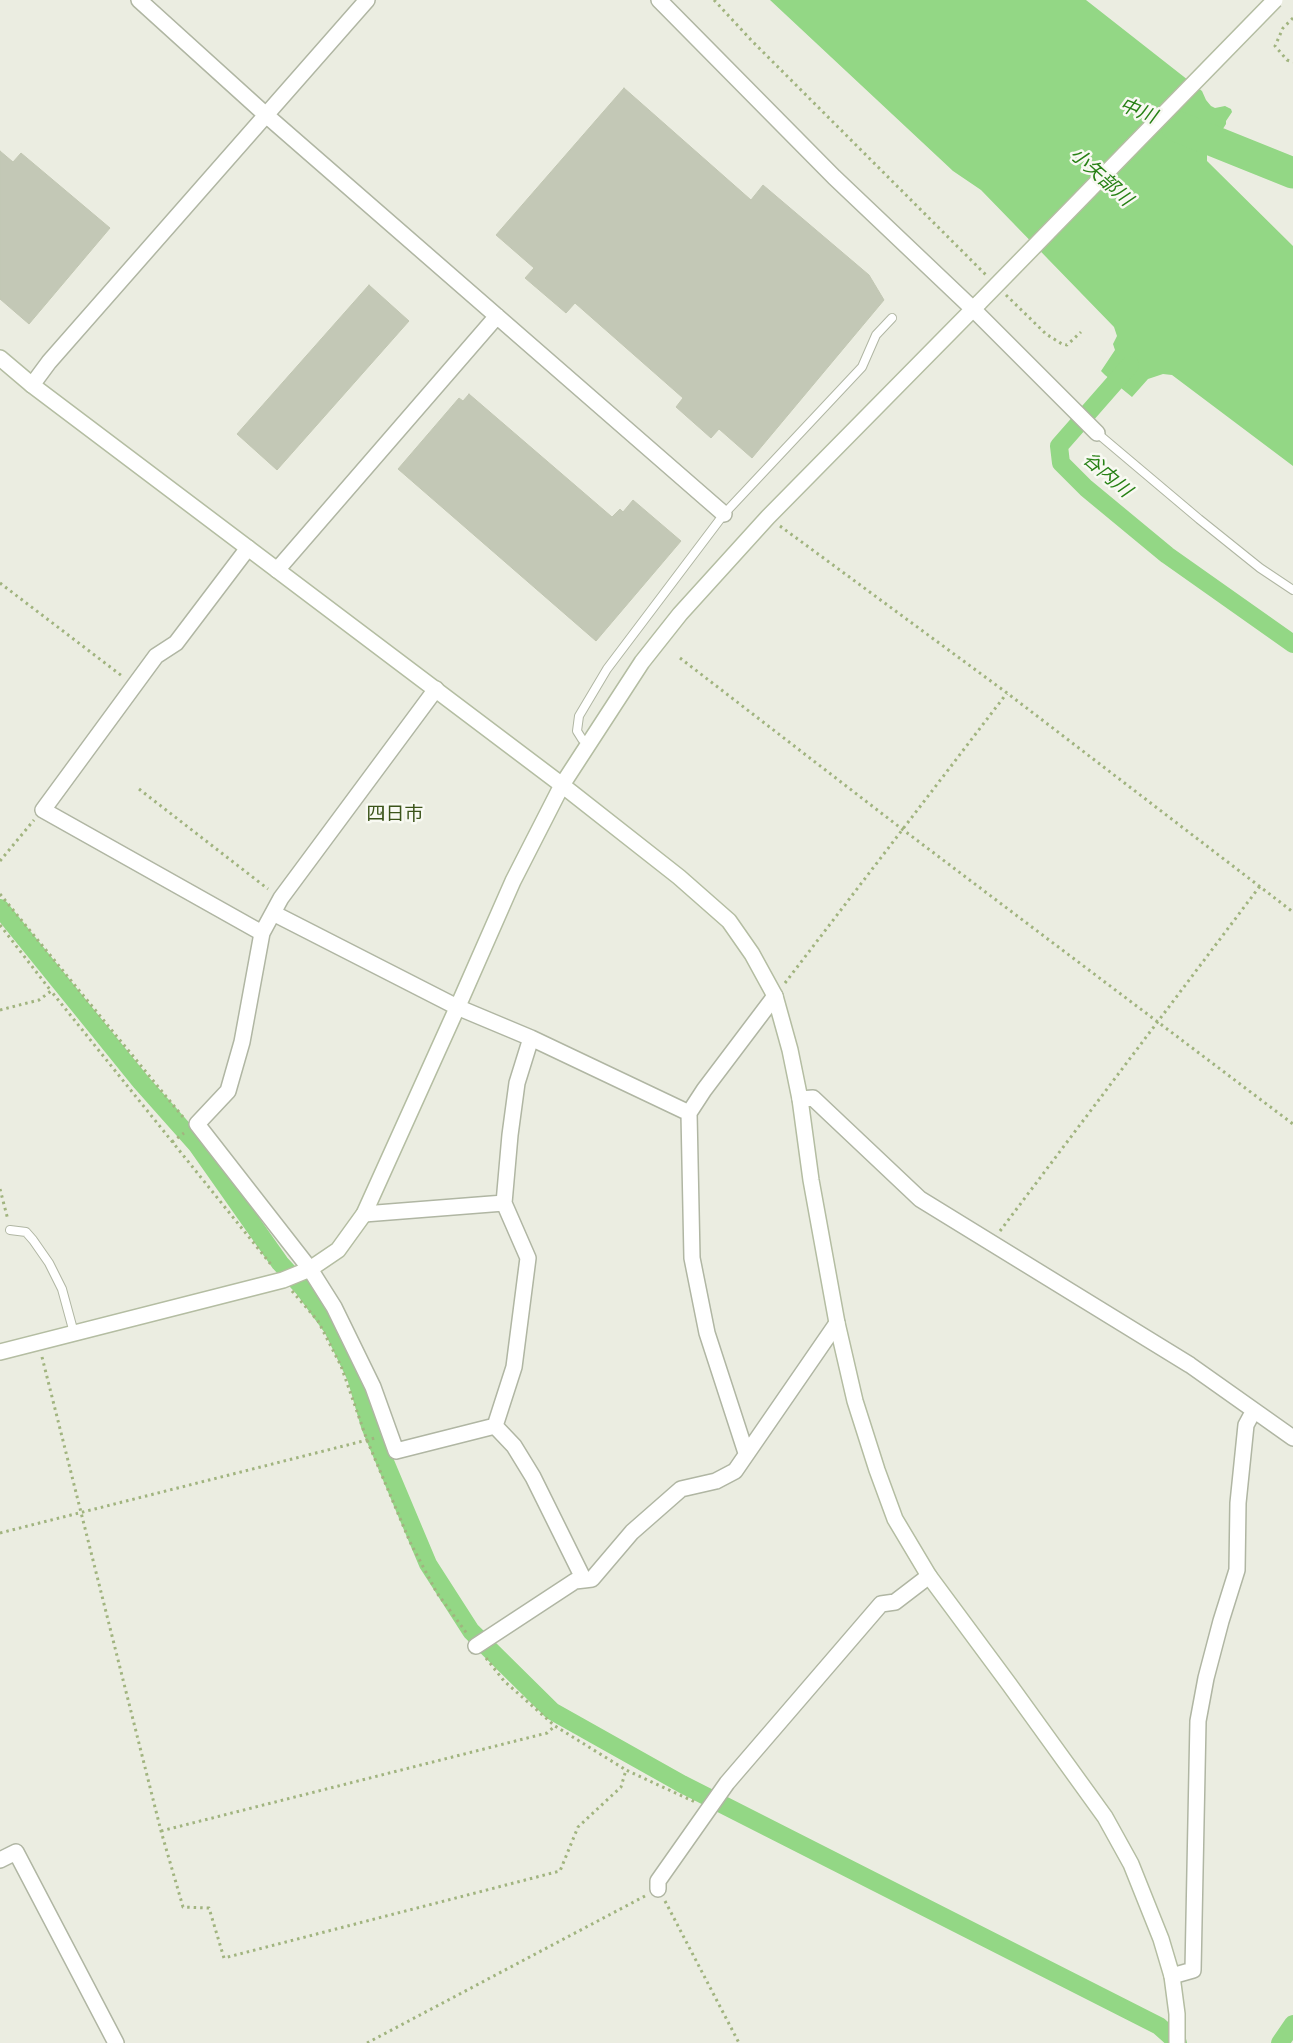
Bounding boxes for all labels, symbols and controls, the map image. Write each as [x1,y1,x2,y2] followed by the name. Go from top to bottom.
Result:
[1116,93,1160,129] water label: 中川
[1065,143,1137,211] water label: 小矢部川
[1078,448,1136,502] water label: 谷内川
[367,803,423,825] district label: 四日市

